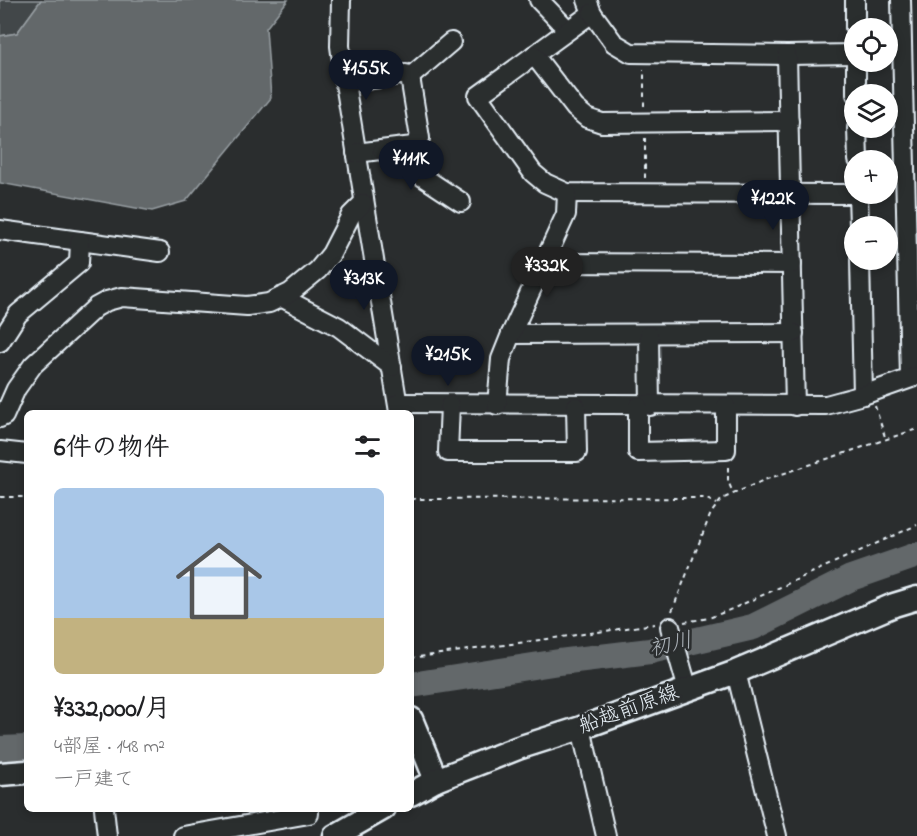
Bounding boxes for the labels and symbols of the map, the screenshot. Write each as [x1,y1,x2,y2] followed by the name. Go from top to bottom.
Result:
[324,50,408,101] pin: ¥155K
[369,140,453,191] pin: ¥111K
[731,180,815,231] pin: ¥122K
[505,247,589,298] pin: ¥332K
[322,260,406,311] pin: ¥313K
[406,336,490,387] pin: ¥215K
[646,625,696,667] water label: 初川
[575,678,683,742] street label: 船越前原線

